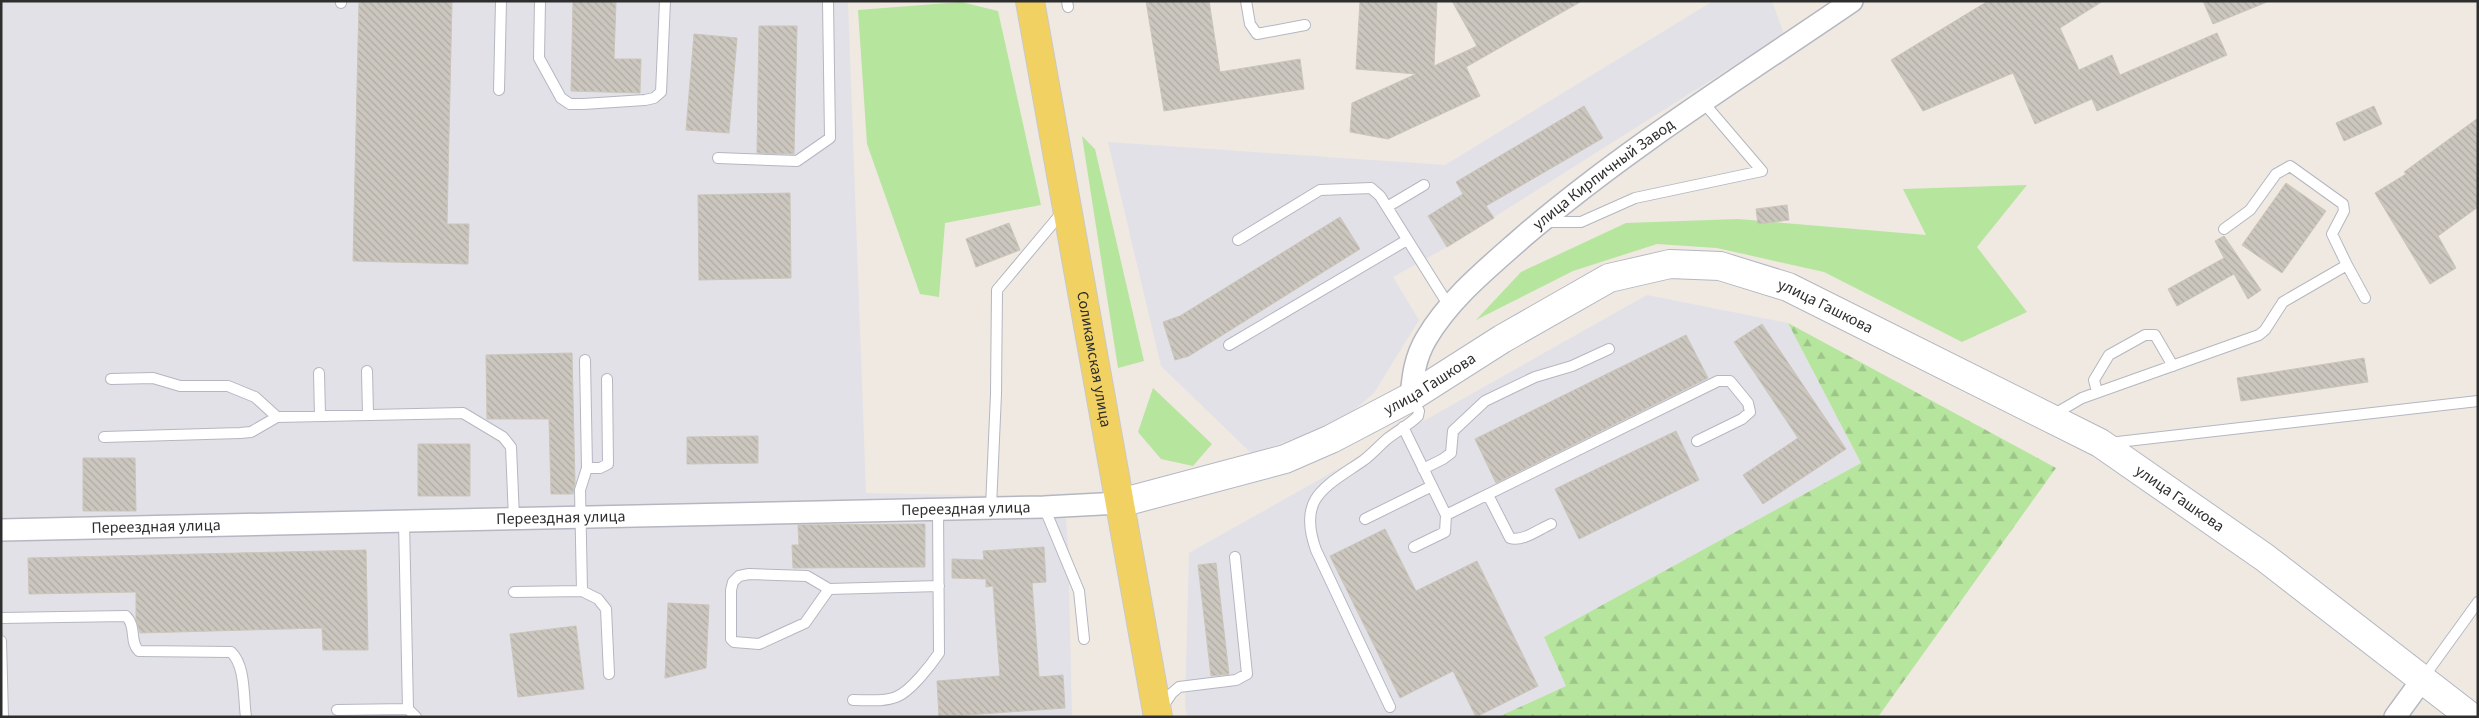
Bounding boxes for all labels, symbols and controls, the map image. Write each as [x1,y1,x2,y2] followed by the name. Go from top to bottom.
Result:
[1528,113,1679,235] street label: улица Кирпичный Завод
[1775,273,1877,339] street label: улица Гашкова
[1071,289,1117,429] street label: Соликамская улица
[1380,347,1480,420] street label: улица Гашкова
[2131,460,2229,537] street label: улица Гашкова
[901,496,1031,521] street label: Переездная улица
[496,505,626,530] street label: Переездная улица
[91,514,221,539] street label: Переездная улица

